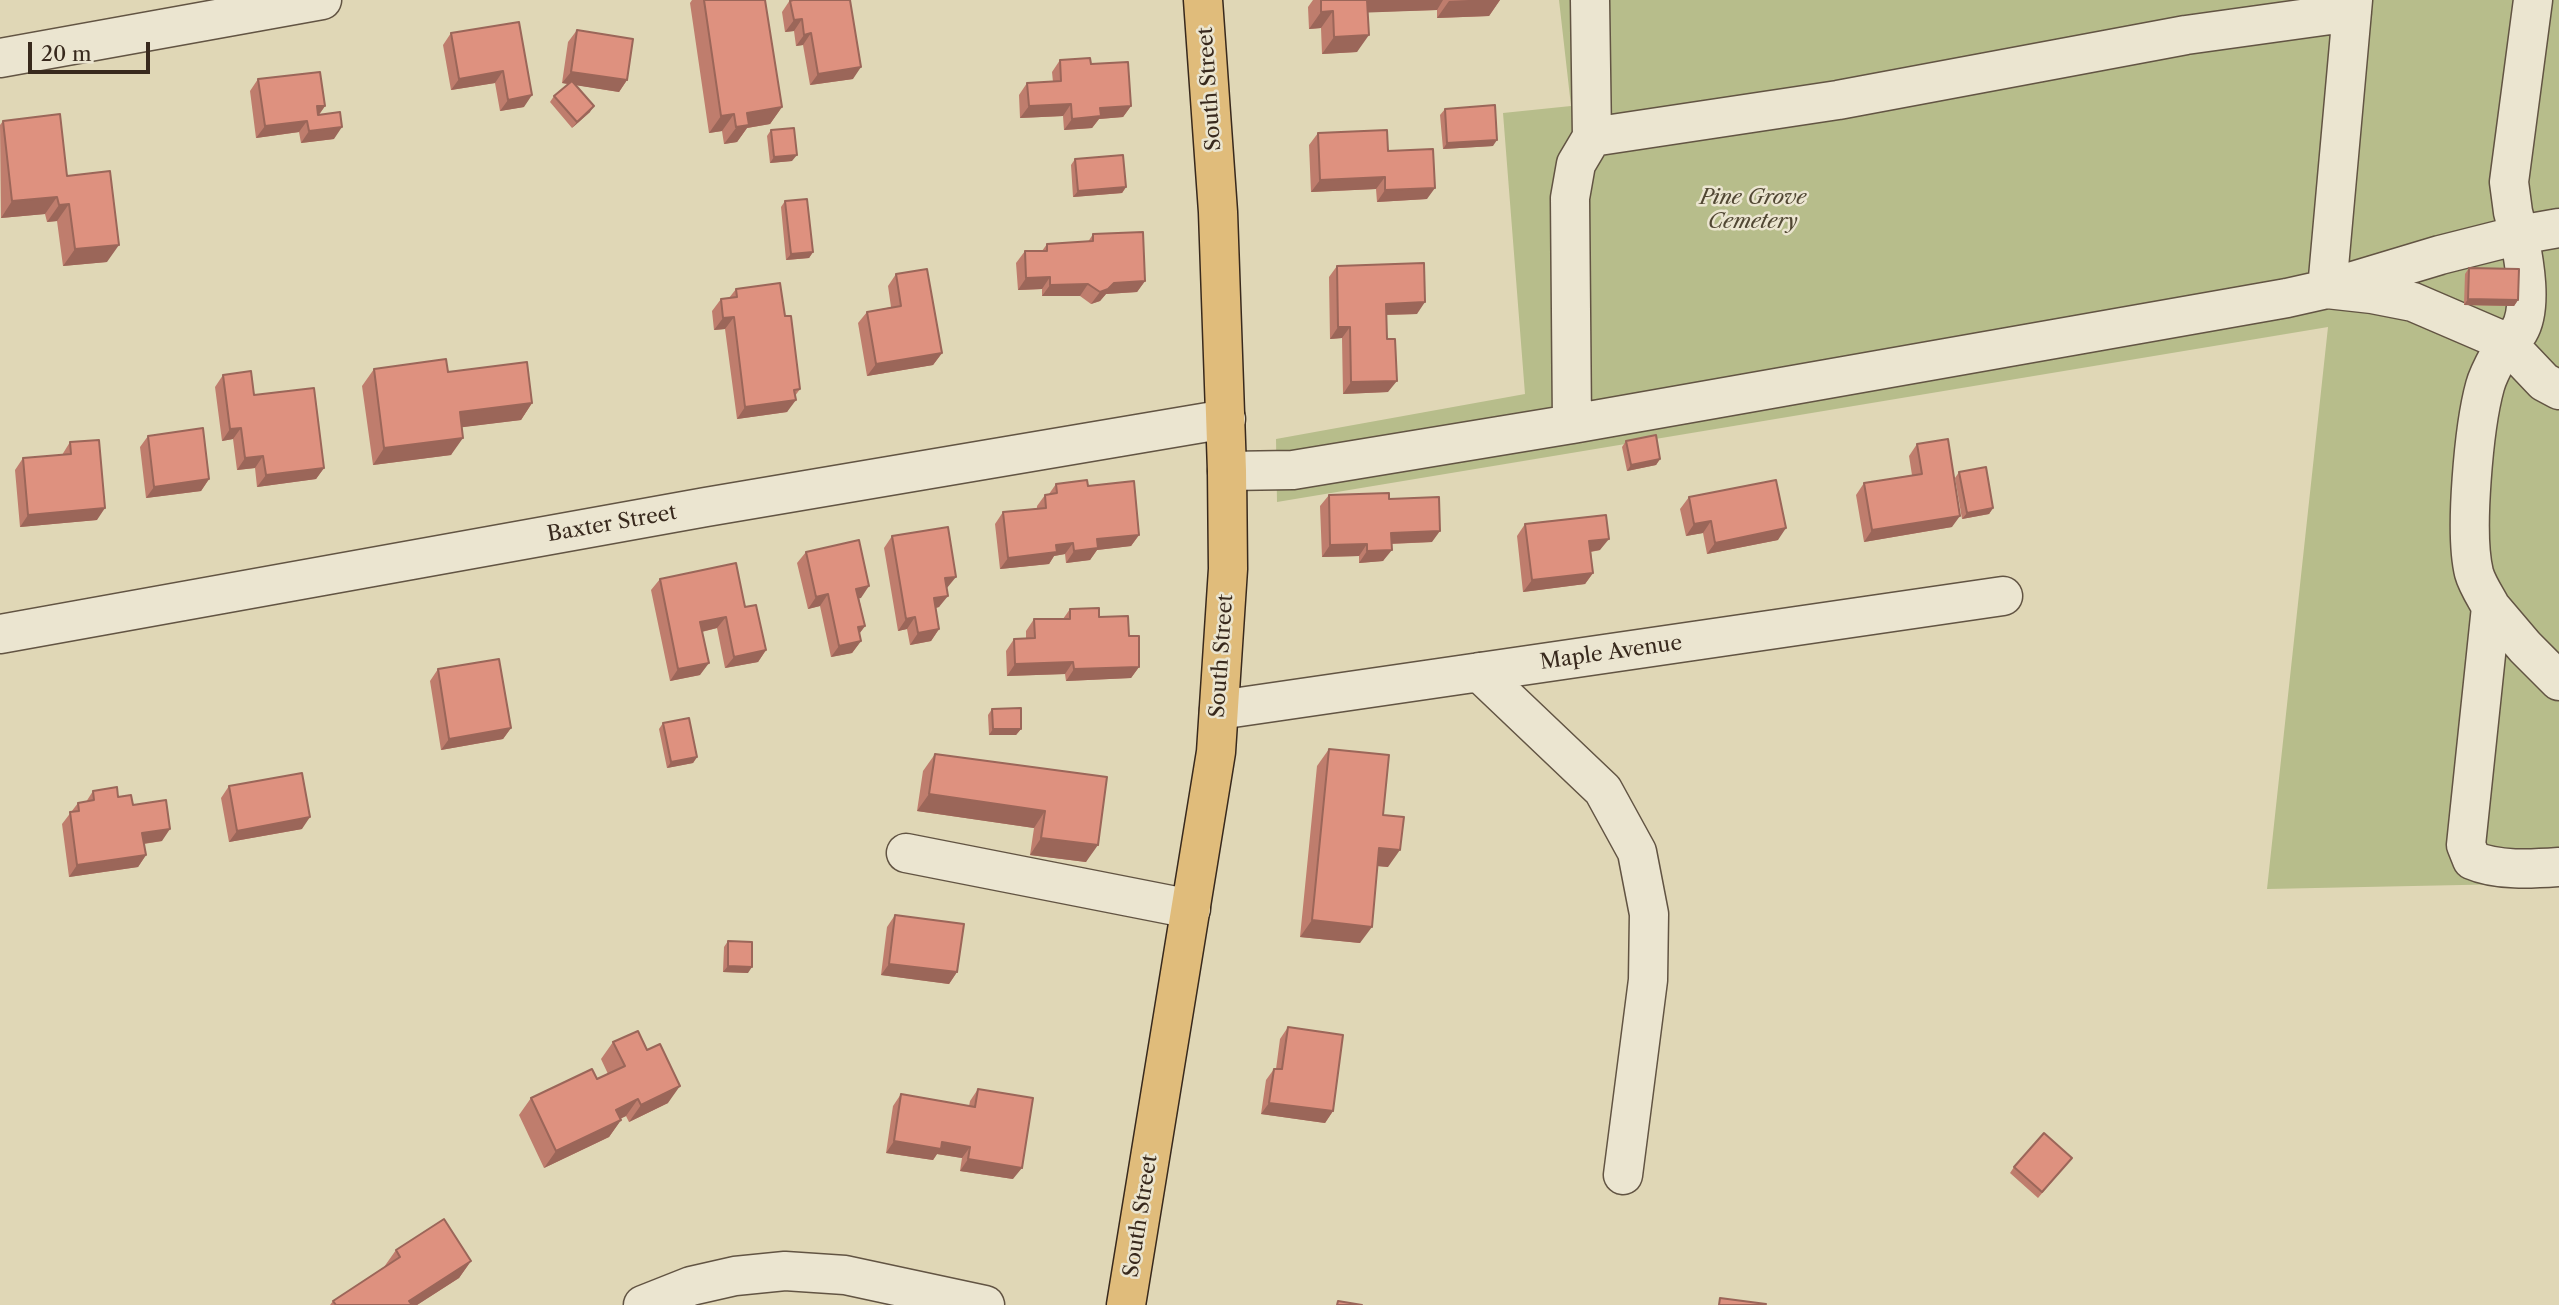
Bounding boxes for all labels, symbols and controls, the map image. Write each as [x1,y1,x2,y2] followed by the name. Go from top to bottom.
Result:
[1193,26,1227,152] street label: South Street
[32,28,154,72] scale bar
[41,41,92,66] text: 20 m
[1700,185,1806,235] park label: Pine Grove Cemetery
[545,500,679,548] street label: Baxter Street
[1205,593,1239,719] street label: South Street
[1538,631,1684,675] street label: Maple Avenue
[1119,1153,1163,1279] street label: South Street

